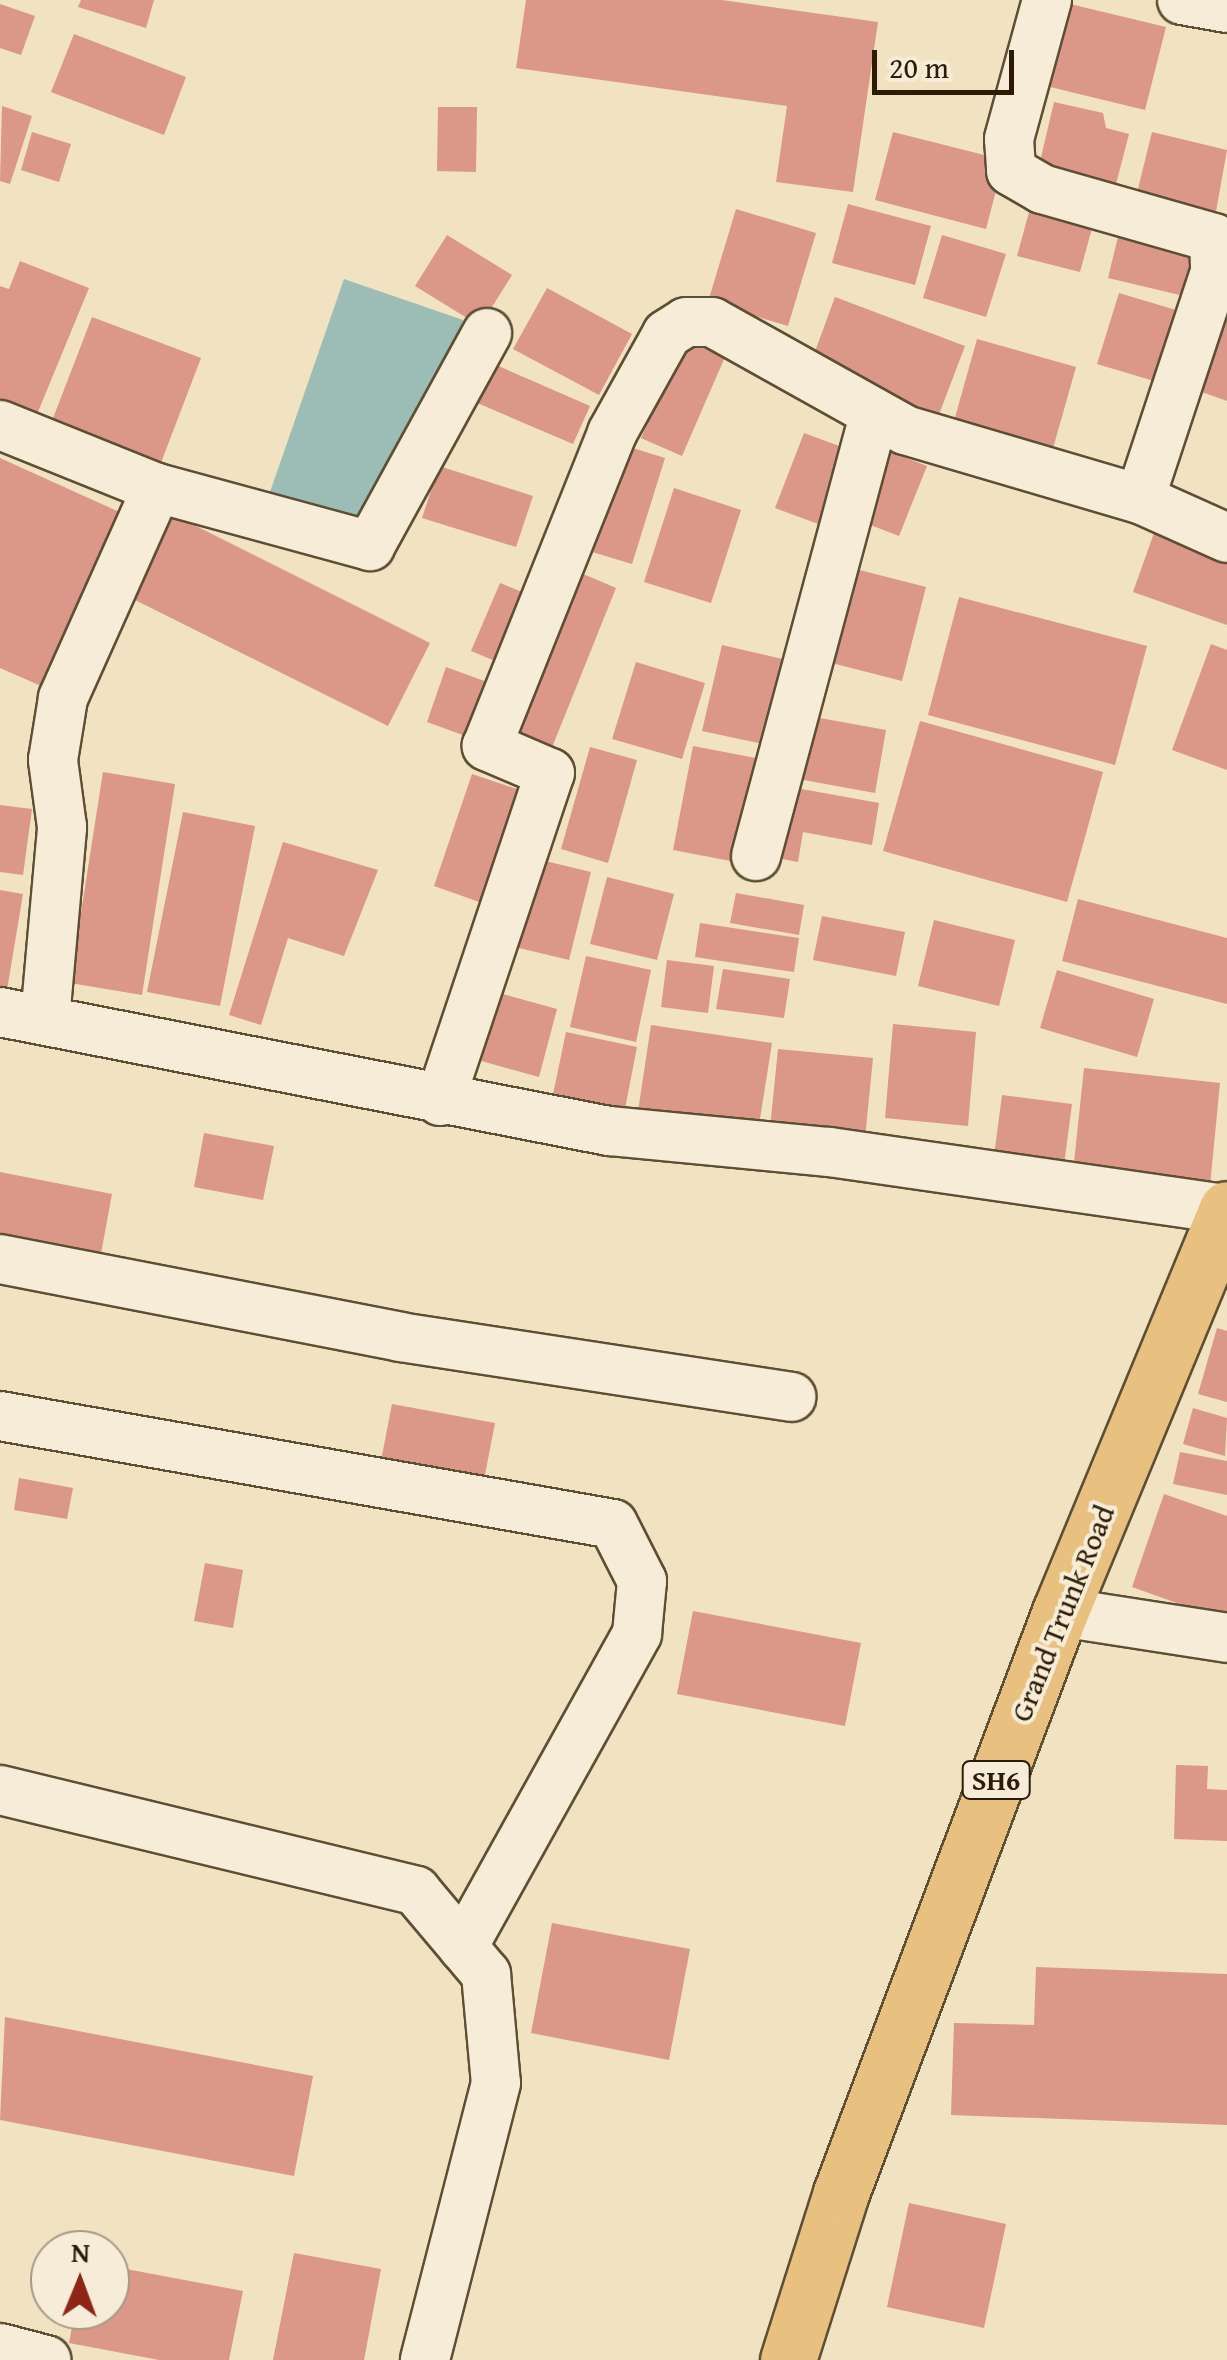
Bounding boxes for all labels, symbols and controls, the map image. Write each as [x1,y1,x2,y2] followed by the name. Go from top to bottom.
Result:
[877,30,1020,92] scale bar
[889,45,949,89] text: 20 m
[1002,1500,1122,1726] street label: Grand Trunk Road
[961,1757,1031,1803] road number: SH6
[30,2230,130,2330] north arrow
[71,2231,90,2272] text: N

